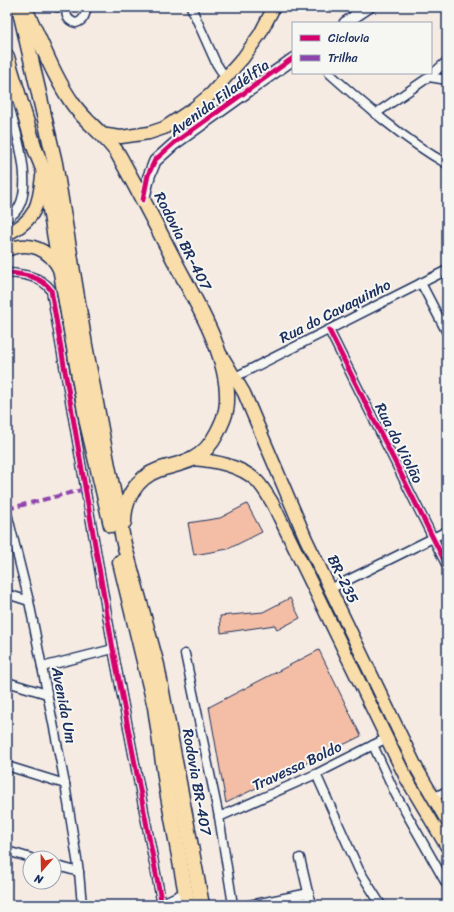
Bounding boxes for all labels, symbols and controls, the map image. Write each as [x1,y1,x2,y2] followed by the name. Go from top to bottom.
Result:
[292,22,432,74] legend
[328,27,369,49] text: Ciclovia
[328,47,359,69] text: Trilha
[163,52,275,144] street label: Avenida Filadélfia
[147,187,220,296] street label: Rodovia BR-407
[275,271,396,350] street label: Rua do Cavaquinho
[368,398,431,488] street label: Rua do Violão
[320,550,366,608] street label: BR-235
[44,663,84,746] street label: Avenida Um
[175,727,219,839] street label: Rodovia BR-407
[248,734,347,798] street label: Travessa Boldo
[22,850,62,890] north arrow
[32,869,47,890] text: N

